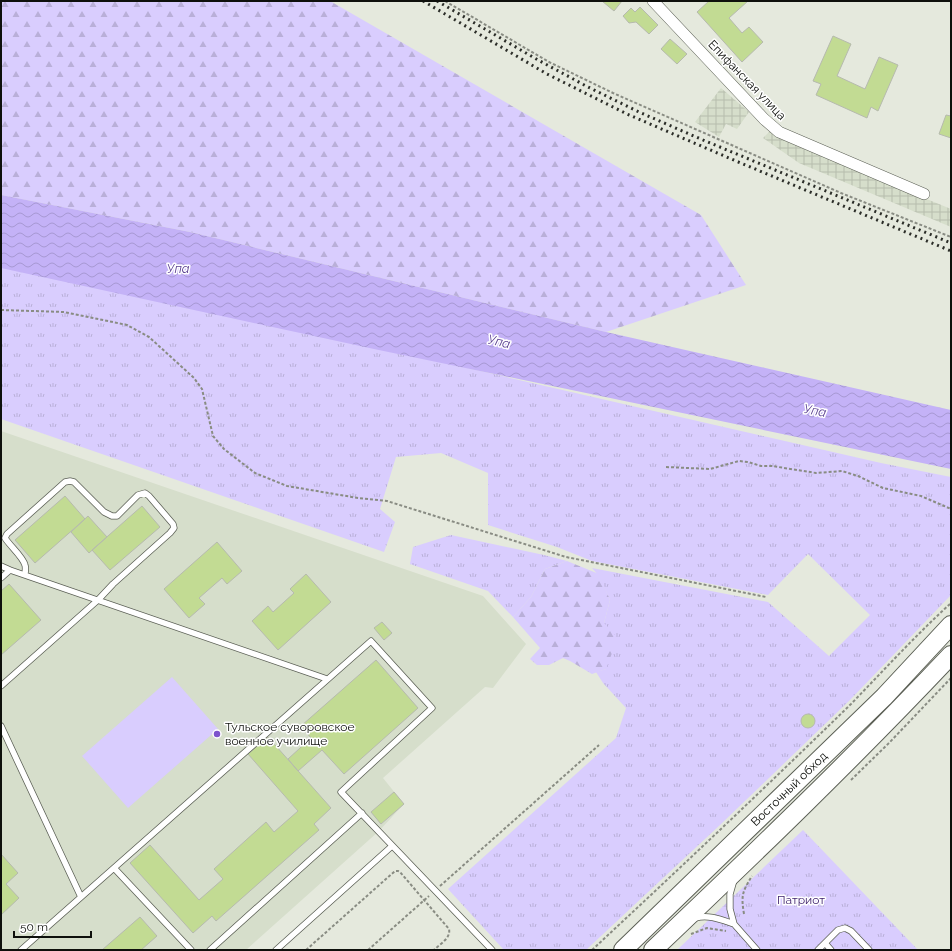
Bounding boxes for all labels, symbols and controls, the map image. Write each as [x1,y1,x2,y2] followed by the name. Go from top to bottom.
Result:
[705,37,789,123] street label: Епифанская улица
[167,261,190,276] water label: Упа
[486,332,512,351] water label: Упа
[802,401,828,420] water label: Упа
[225,720,355,748] place label: Тульское суворовское военное училище
[212,729,222,739] marker: Тульское суворовское военное училище
[748,749,830,829] street label: Восточный обход
[777,893,825,907] park label: Патриот
[14,913,91,939] scale bar
[20,920,48,934] text: 50 m

